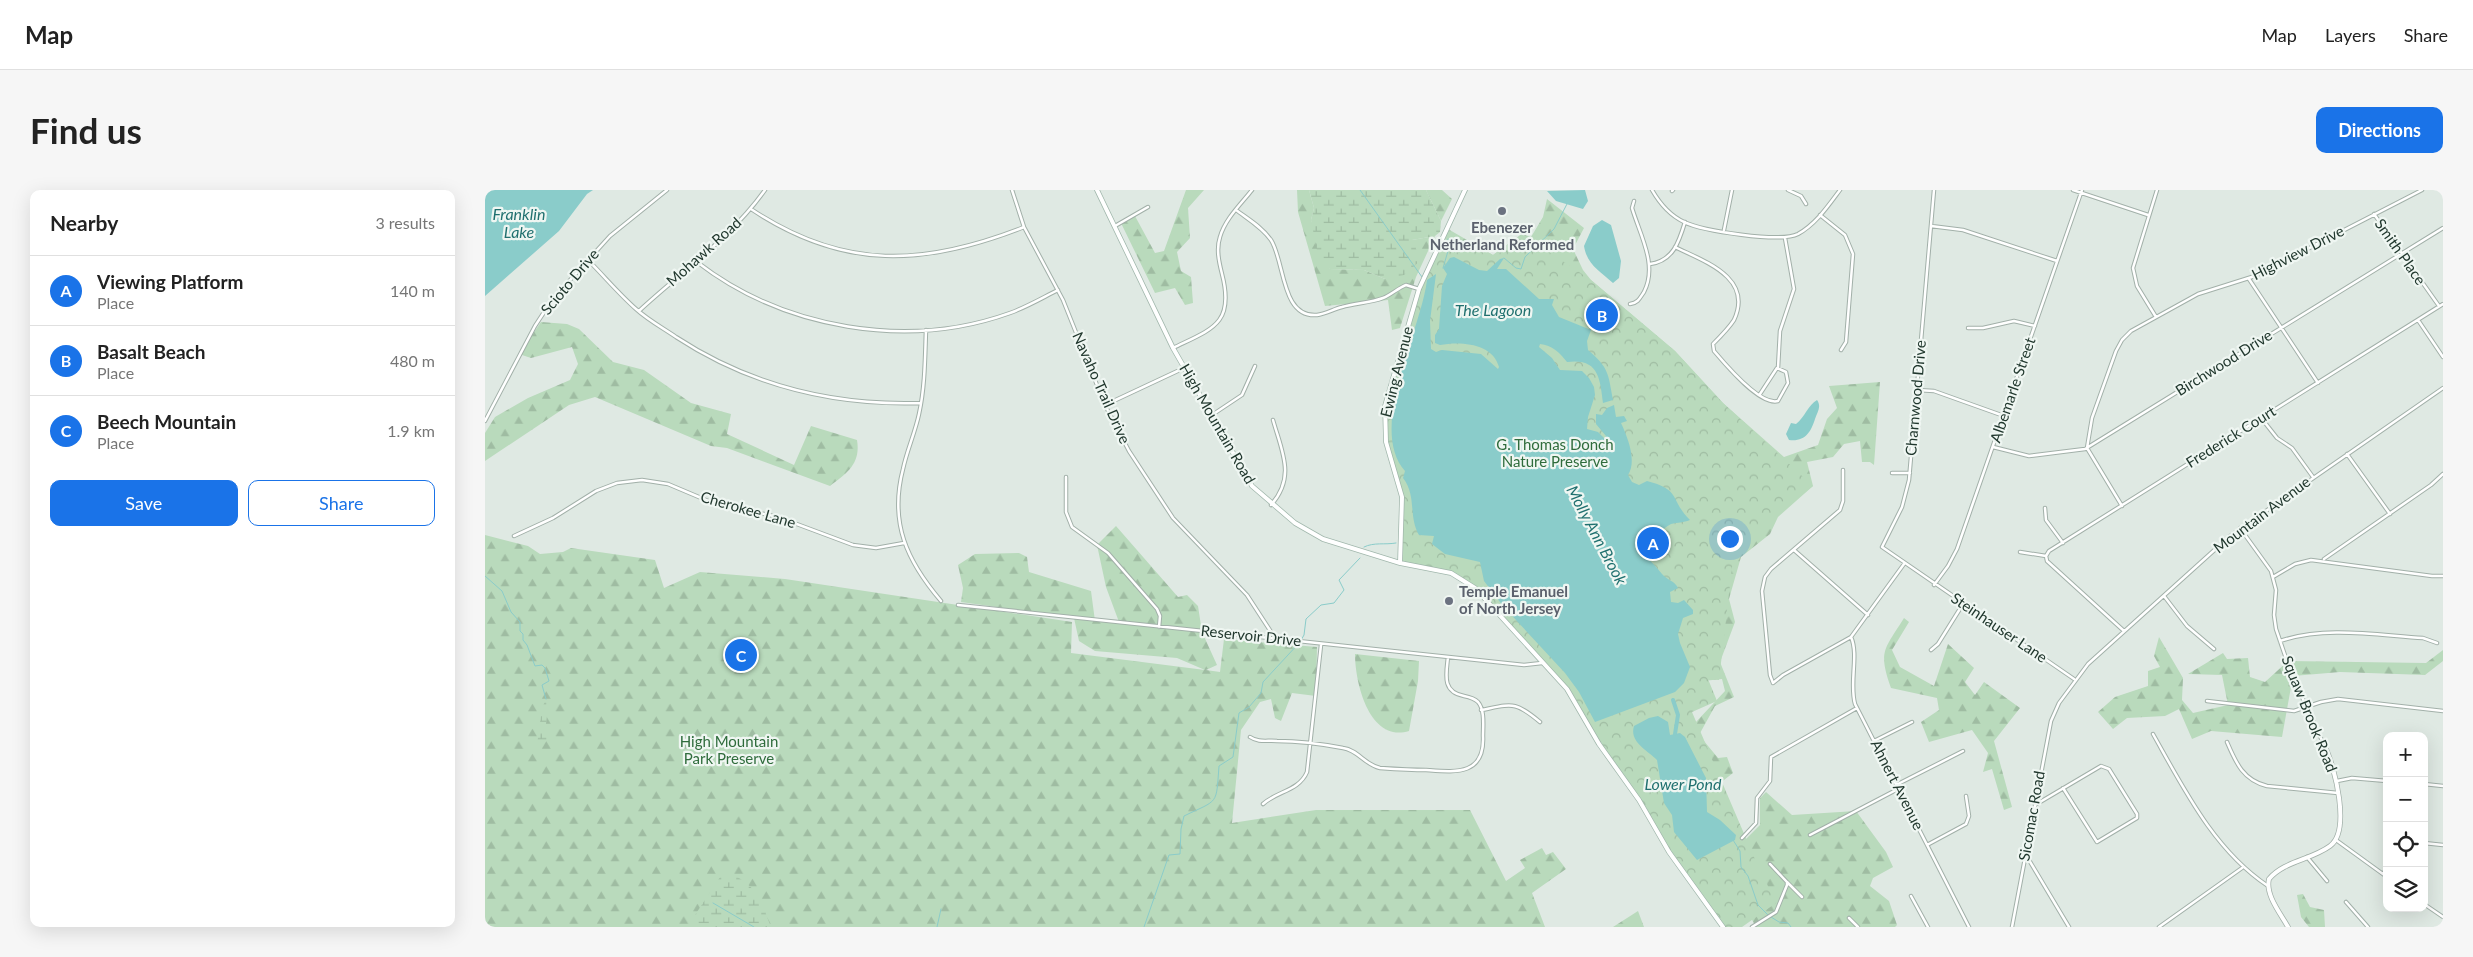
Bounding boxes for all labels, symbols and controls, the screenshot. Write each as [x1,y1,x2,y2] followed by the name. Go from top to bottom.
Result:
[25,20,73,49] text: Map
[2261,24,2297,46] text: Map
[2325,24,2376,46] text: Layers
[2404,24,2448,46] text: Share
[2316,107,2443,153] button: Directions
[30,109,142,151] text: Find us
[493,204,545,241] water label: Franklin Lake
[1496,205,1508,217] marker: Ebenezer Netherland Reformed
[50,210,118,235] text: Nearby
[375,213,435,232] text: 3 results
[662,213,744,290] street label: Mohawk Road
[2372,215,2430,288] street label: Smith Place
[1430,218,1574,253] place label: Ebenezer Netherland Reformed
[2248,221,2347,283] street label: Highview Drive
[536,245,602,318] street label: Scioto Drive
[97,270,243,293] text: Viewing Platform
[60,281,72,300] text: A
[390,281,435,300] text: 140 m
[97,293,134,312] text: Place
[1586,296,1618,334] pin: B
[1455,300,1531,319] water label: The Lagoon
[1376,324,1416,419] street label: Ewing Avenue
[2172,325,2275,399] street label: Birchwood Drive
[1069,329,1135,446] street label: Navaho Trail Drive
[1986,334,2039,445] street label: Albemarle Street
[1901,339,1929,457] street label: Charnwood Drive
[97,340,205,363] text: Basalt Beach
[61,351,71,370] text: B
[390,351,435,370] text: 480 m
[1176,360,1260,487] street label: High Mountain Road
[97,363,134,382] text: Place
[2182,401,2279,471] street label: Frederick Court
[97,410,236,433] text: Beech Mountain
[61,421,71,440] text: C
[387,421,435,440] text: 1.9 km
[97,433,134,452] text: Place
[1496,435,1614,470] park label: G. Thomas Donch Nature Preserve
[2209,472,2313,556] street label: Mountain Avenue
[50,480,238,526] button: Save
[248,480,435,526] button: Share
[1563,482,1632,588] water label: Molly Ann Brook
[699,487,798,531] street label: Cherokee Lane
[1637,524,1669,562] pin: A
[1717,526,1743,552] your location
[1459,582,1568,617] place label: Temple Emanuel of North Jersey
[1948,588,2051,666] street label: Steinhauser Lane
[1443,595,1455,607] marker: Temple Emanuel of North Jersey
[1200,621,1302,649] street label: Reservoir Drive
[725,636,757,674] pin: C
[2278,653,2342,774] street label: Squaw Brook Road
[680,732,778,767] park label: High Mountain Park Preserve
[2383,732,2428,912] map controls
[2383,732,2428,777] button: +
[1867,737,1928,833] street label: Ahnert Avenue
[2014,769,2048,862] street label: Sicomac Road
[1644,774,1722,793] water label: Lower Pond
[2383,777,2428,822] button: −
[2383,822,2428,867] button: locate
[2383,867,2428,912] button: layers

